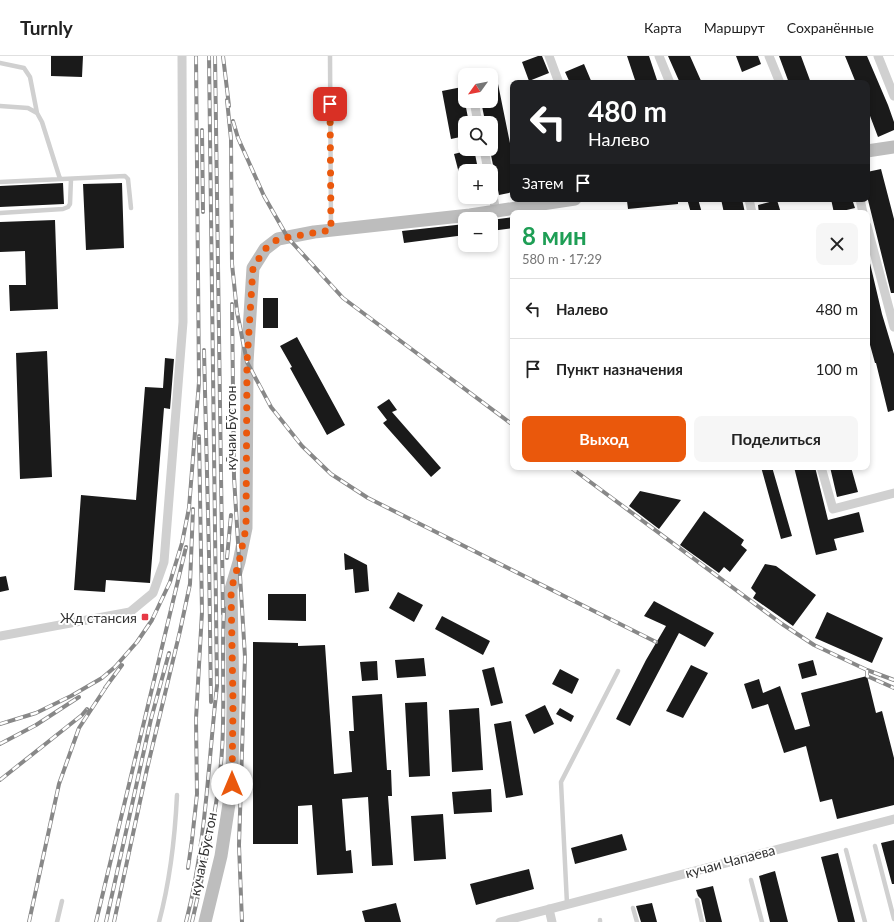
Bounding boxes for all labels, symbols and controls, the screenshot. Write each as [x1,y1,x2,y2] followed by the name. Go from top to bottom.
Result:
[20,16,73,39] text: Turnly
[644,19,682,36] text: Карта
[704,19,765,36] text: Маршрут
[787,19,874,36] text: Сохранённые
[458,68,498,108] north arrow
[458,68,498,252] map controls
[313,87,347,121] pin
[319,93,341,115] icon: arrive
[588,94,667,128] text: 480 m
[522,96,574,148] icon: left
[458,116,498,156] button: search
[588,128,650,150] text: Налево
[458,164,498,204] button: +
[572,172,594,194] icon: arrive
[522,174,564,192] text: Затем
[458,212,498,252] button: −
[522,221,587,250] text: 8 мин
[816,223,858,265] button: close
[522,251,602,267] text: 580 m · 17:29
[522,298,544,320] icon: left
[556,300,608,318] text: Налево
[816,300,858,318] text: 480 m
[522,358,544,380] icon: arrive
[556,360,683,378] text: Пункт назначения
[816,360,858,378] text: 100 m
[222,386,239,470] street label: кӯчаи Бӯстон
[522,416,686,462] button: Выход
[694,416,858,462] button: Поделиться
[60,609,137,626] place label: Жд стансия
[140,612,150,622] marker: Жд стансия
[211,763,253,805] position arrow
[186,811,220,897] street label: кӯчаи Бӯстон
[683,841,777,881] street label: кучаи Чапаева

